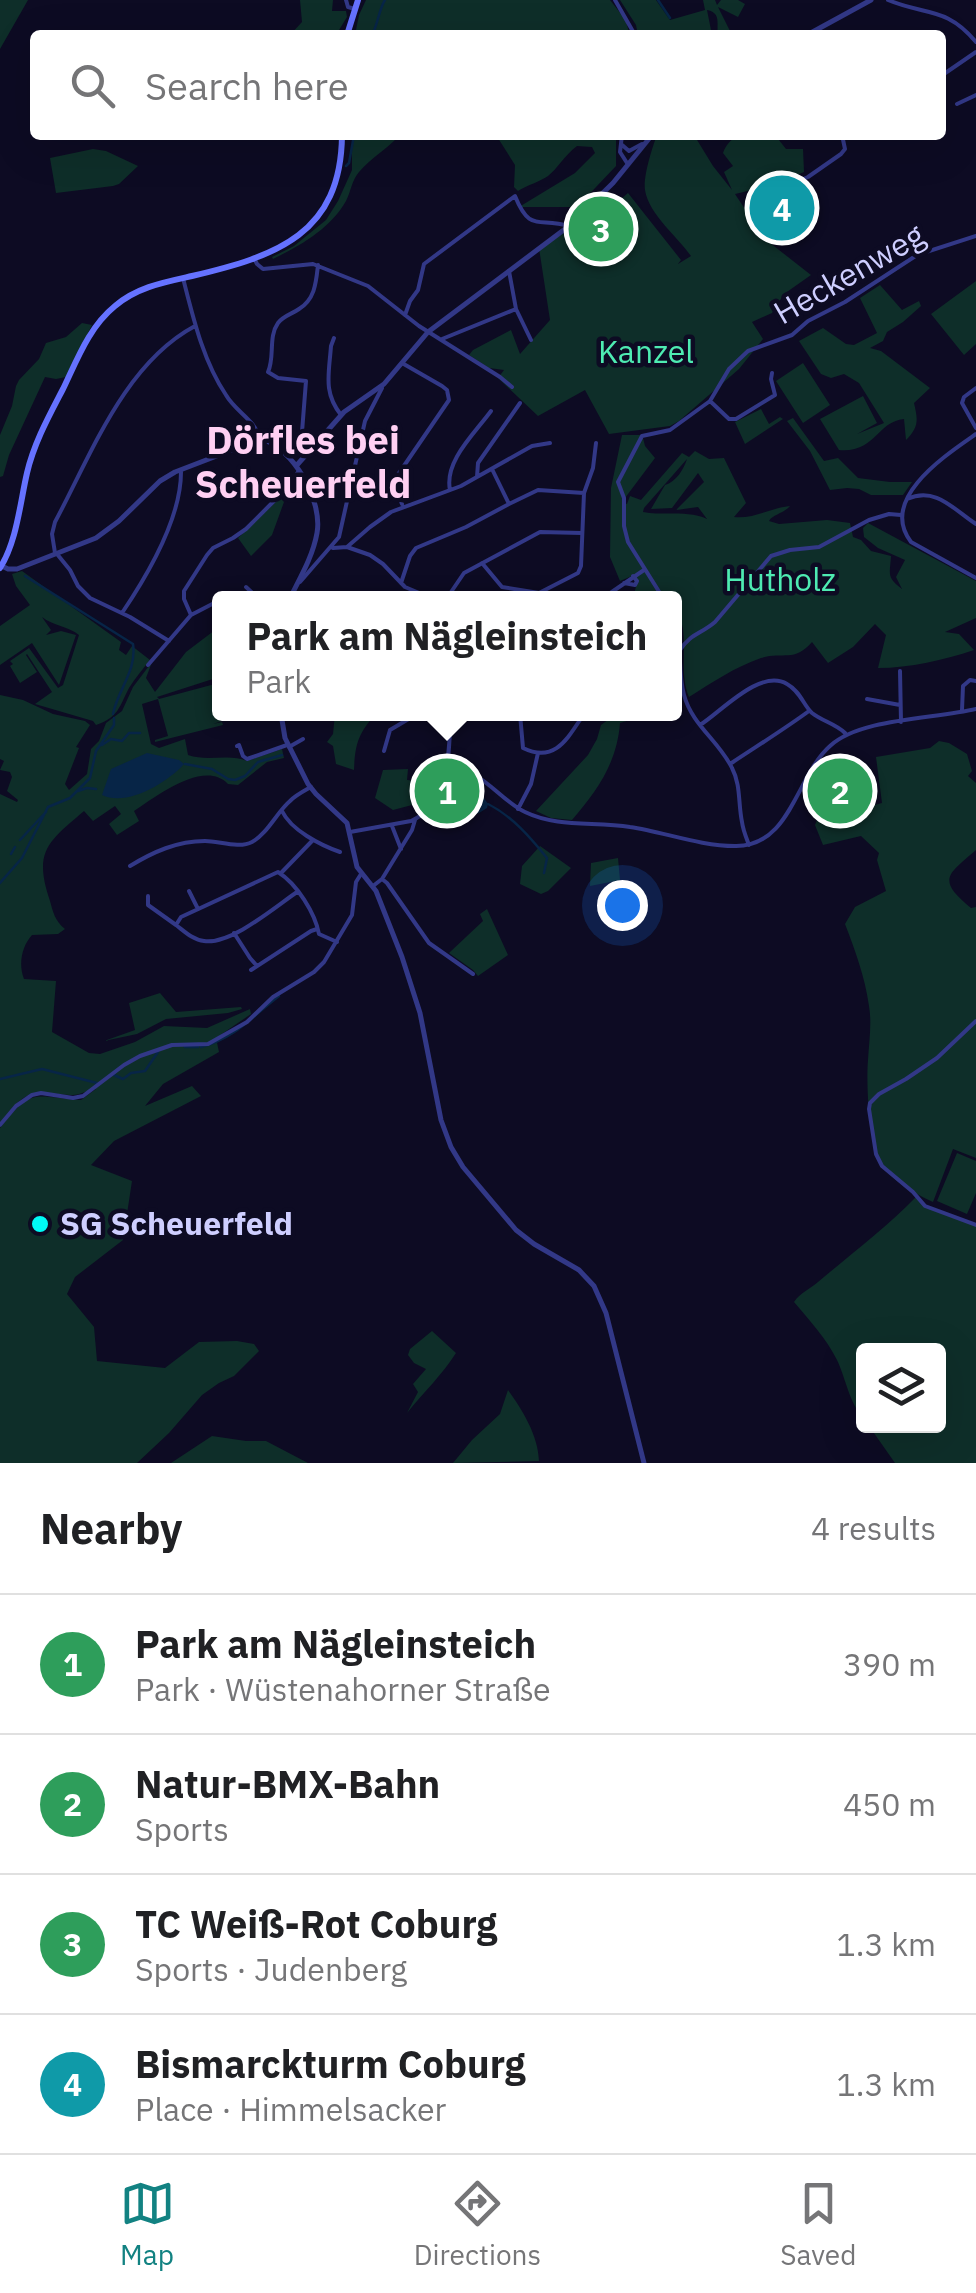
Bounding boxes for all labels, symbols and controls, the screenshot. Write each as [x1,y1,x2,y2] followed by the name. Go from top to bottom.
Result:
[30,30,946,140] search box
[65,58,120,113] icon: search
[145,61,349,110] text: Search here
[750,170,814,246] pin: 4
[568,192,634,266] pin: 3
[766,213,931,333] street label: Heckenweg
[598,330,694,372] park label: Kanzel
[195,415,411,508] district label: Dörfles bei Scheuerfeld
[724,558,836,600] park label: Hutholz
[212,591,682,721] popup
[246,611,648,660] text: Park am Nägleinsteich
[246,660,311,702] text: Park
[414,754,480,828] pin: 1
[808,754,872,828] pin: 2
[597,880,648,931] your location
[60,1202,293,1244] place label: SG Scheuerfeld
[29,1213,51,1235] marker: SG Scheuerfeld
[856,1343,946,1433] map controls
[856,1343,946,1433] button: layers
[40,1501,182,1556] text: Nearby
[811,1507,936,1549] text: 4 results
[135,1619,536,1668] text: Park am Nägleinsteich
[63,1643,82,1685] text: 1
[843,1643,936,1685] text: 390 m
[135,1668,551,1710] text: Park · Wüstenahorner Straße
[135,1759,440,1808] text: Natur-BMX-Bahn
[63,1783,82,1825] text: 2
[843,1783,936,1825] text: 450 m
[135,1808,229,1850] text: Sports
[135,1899,497,1948] text: TC Weiß-Rot Coburg
[63,1923,82,1965] text: 3
[837,1923,936,1965] text: 1.3 km
[135,1948,407,1990] text: Sports · Judenberg
[135,2039,526,2088] text: Bismarckturm Coburg
[63,2063,82,2105] text: 4
[837,2063,936,2105] text: 1.3 km
[135,2088,446,2130] text: Place · Himmelsacker
[120,2176,175,2273] tab: Map
[414,2176,541,2273] tab: Directions
[780,2176,856,2273] tab: Saved

